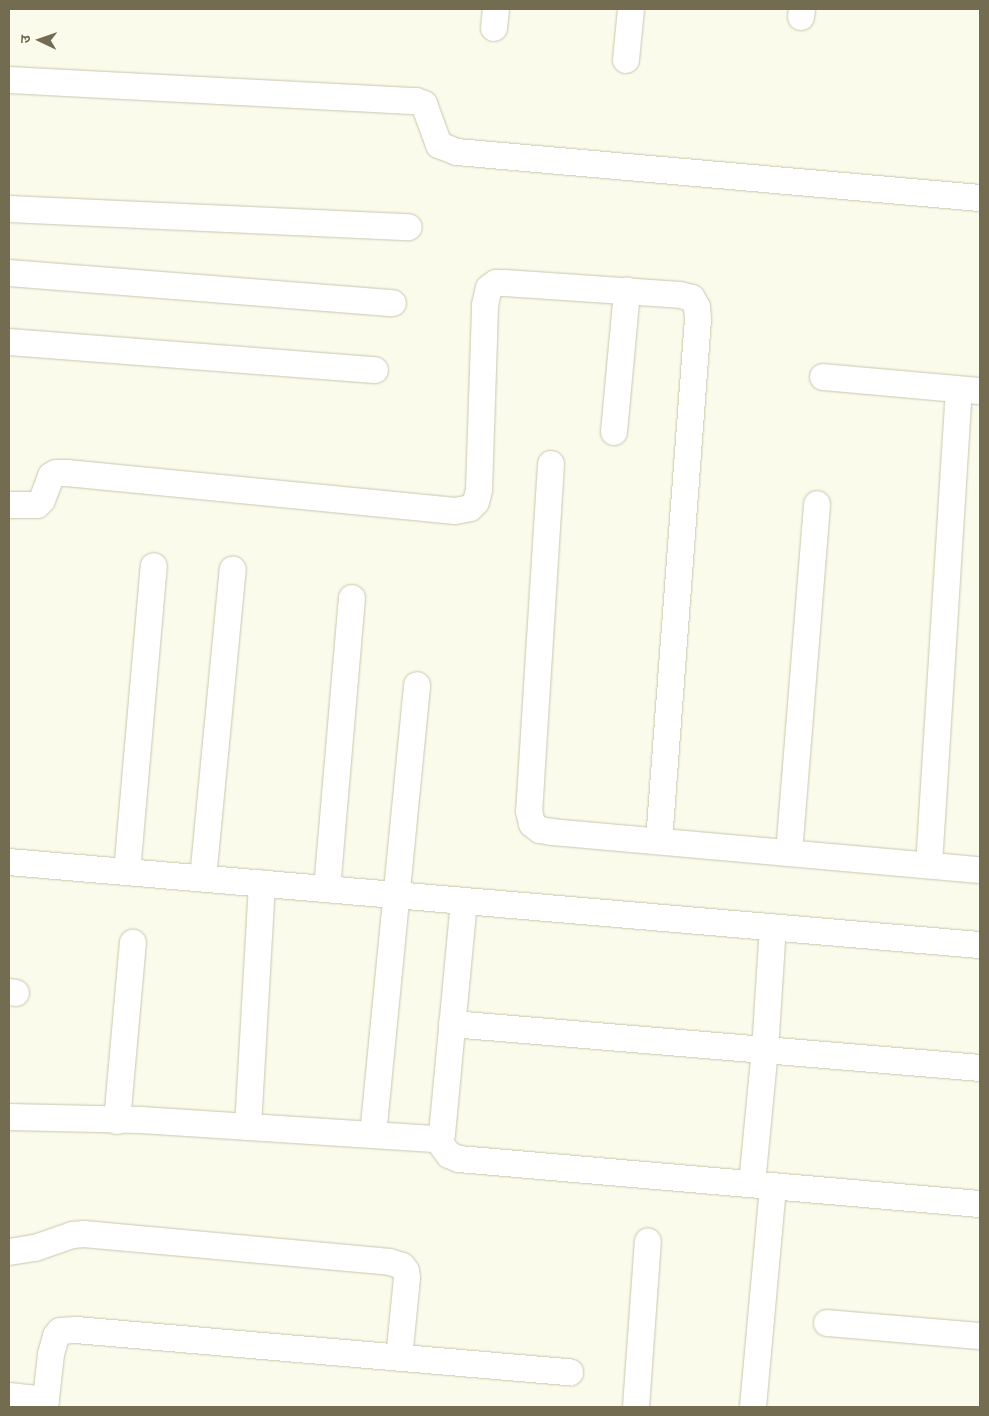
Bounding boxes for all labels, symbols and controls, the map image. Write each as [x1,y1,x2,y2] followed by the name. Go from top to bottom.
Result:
[15,15,65,65] north arrow
[16,35,34,44] text: उ

